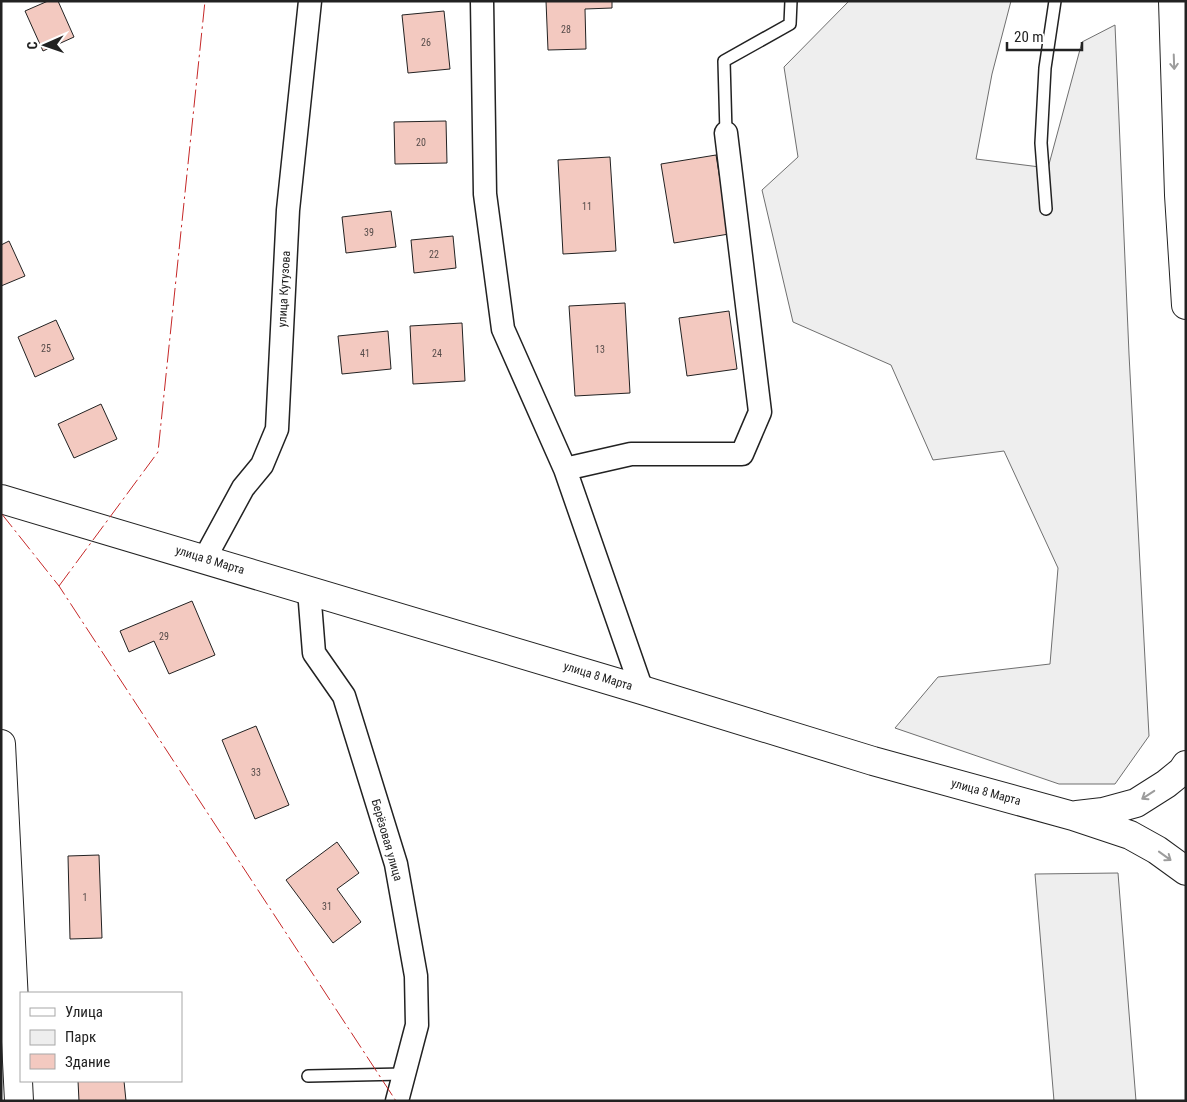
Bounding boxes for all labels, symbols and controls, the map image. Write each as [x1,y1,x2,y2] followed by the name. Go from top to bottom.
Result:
[20,20,70,70] north arrow
[1007,20,1082,52] scale bar
[561,24,571,35] house number: 28
[1014,28,1044,46] text: 20 m
[421,37,431,48] house number: 26
[24,41,40,50] text: С
[1169,54,1179,70] one-way arrow
[416,137,426,148] house number: 20
[582,201,592,212] house number: 11
[364,227,374,238] house number: 39
[429,249,439,260] house number: 22
[275,250,293,328] street label: улица Кутузова
[41,343,51,354] house number: 25
[595,344,605,355] house number: 13
[360,348,370,359] house number: 41
[432,348,442,359] house number: 24
[174,543,246,577] street label: улица 8 Марта
[159,631,169,642] house number: 29
[562,659,634,693] street label: улица 8 Марта
[251,767,261,778] house number: 33
[950,776,1023,808] street label: улица 8 Марта
[1141,790,1155,801] one-way arrow
[369,797,405,883] street label: Берёзовая улица
[1158,851,1172,861] one-way arrow
[83,892,87,903] house number: 1
[322,901,332,912] house number: 31
[20,992,182,1082] legend
[65,1003,103,1021] text: Улица
[65,1028,96,1046] text: Парк
[65,1053,110,1071] text: Здание

